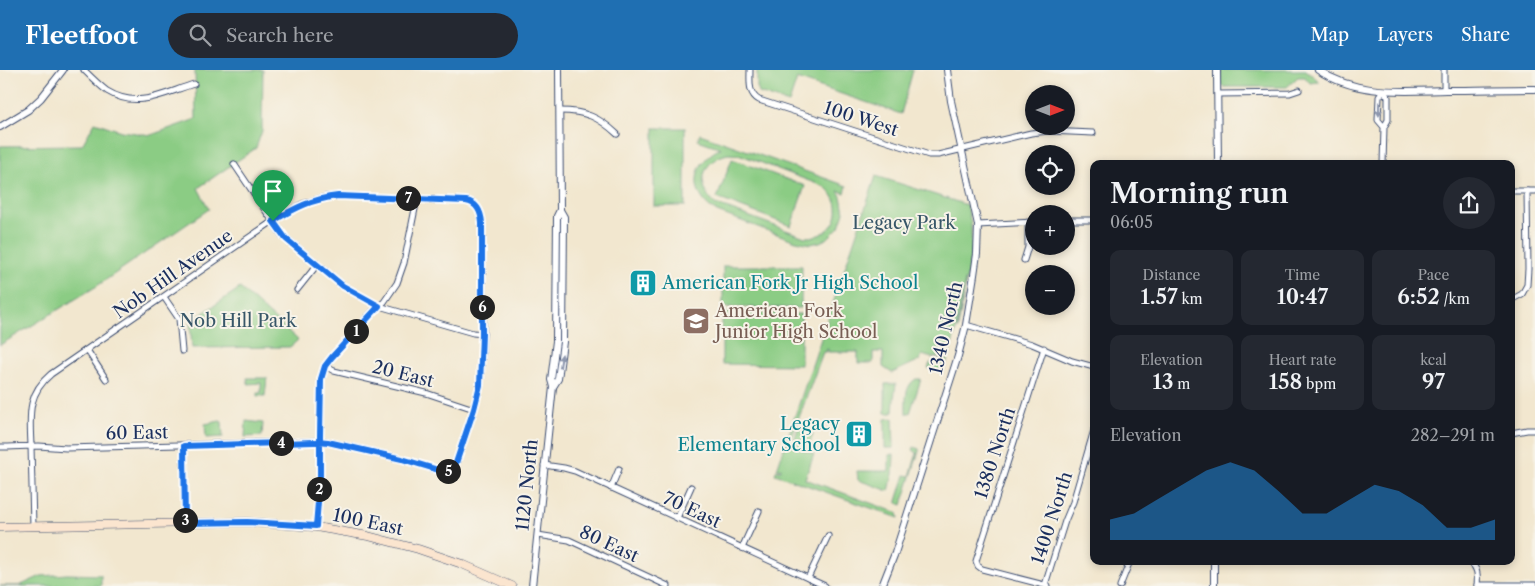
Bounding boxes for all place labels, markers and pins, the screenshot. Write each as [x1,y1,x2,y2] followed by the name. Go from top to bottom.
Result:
[252,170,294,221] pin
[396,186,420,210] pin: 7
[628,268,658,298] building icon: American Fork Jr High School
[661,272,918,294] place label: American Fork Jr High School
[470,294,494,320] pin: 6
[712,300,877,343] place label: American Fork Junior High School
[681,306,711,336] school or university icon: American Fork Junior High School
[344,318,368,344] pin: 1
[677,413,841,456] place label: Legacy Elementary School
[844,419,874,449] building icon: Legacy Elementary School
[268,430,294,456] pin: 4
[436,458,460,484] pin: 5
[306,476,332,502] pin: 2
[172,508,198,532] pin: 3

